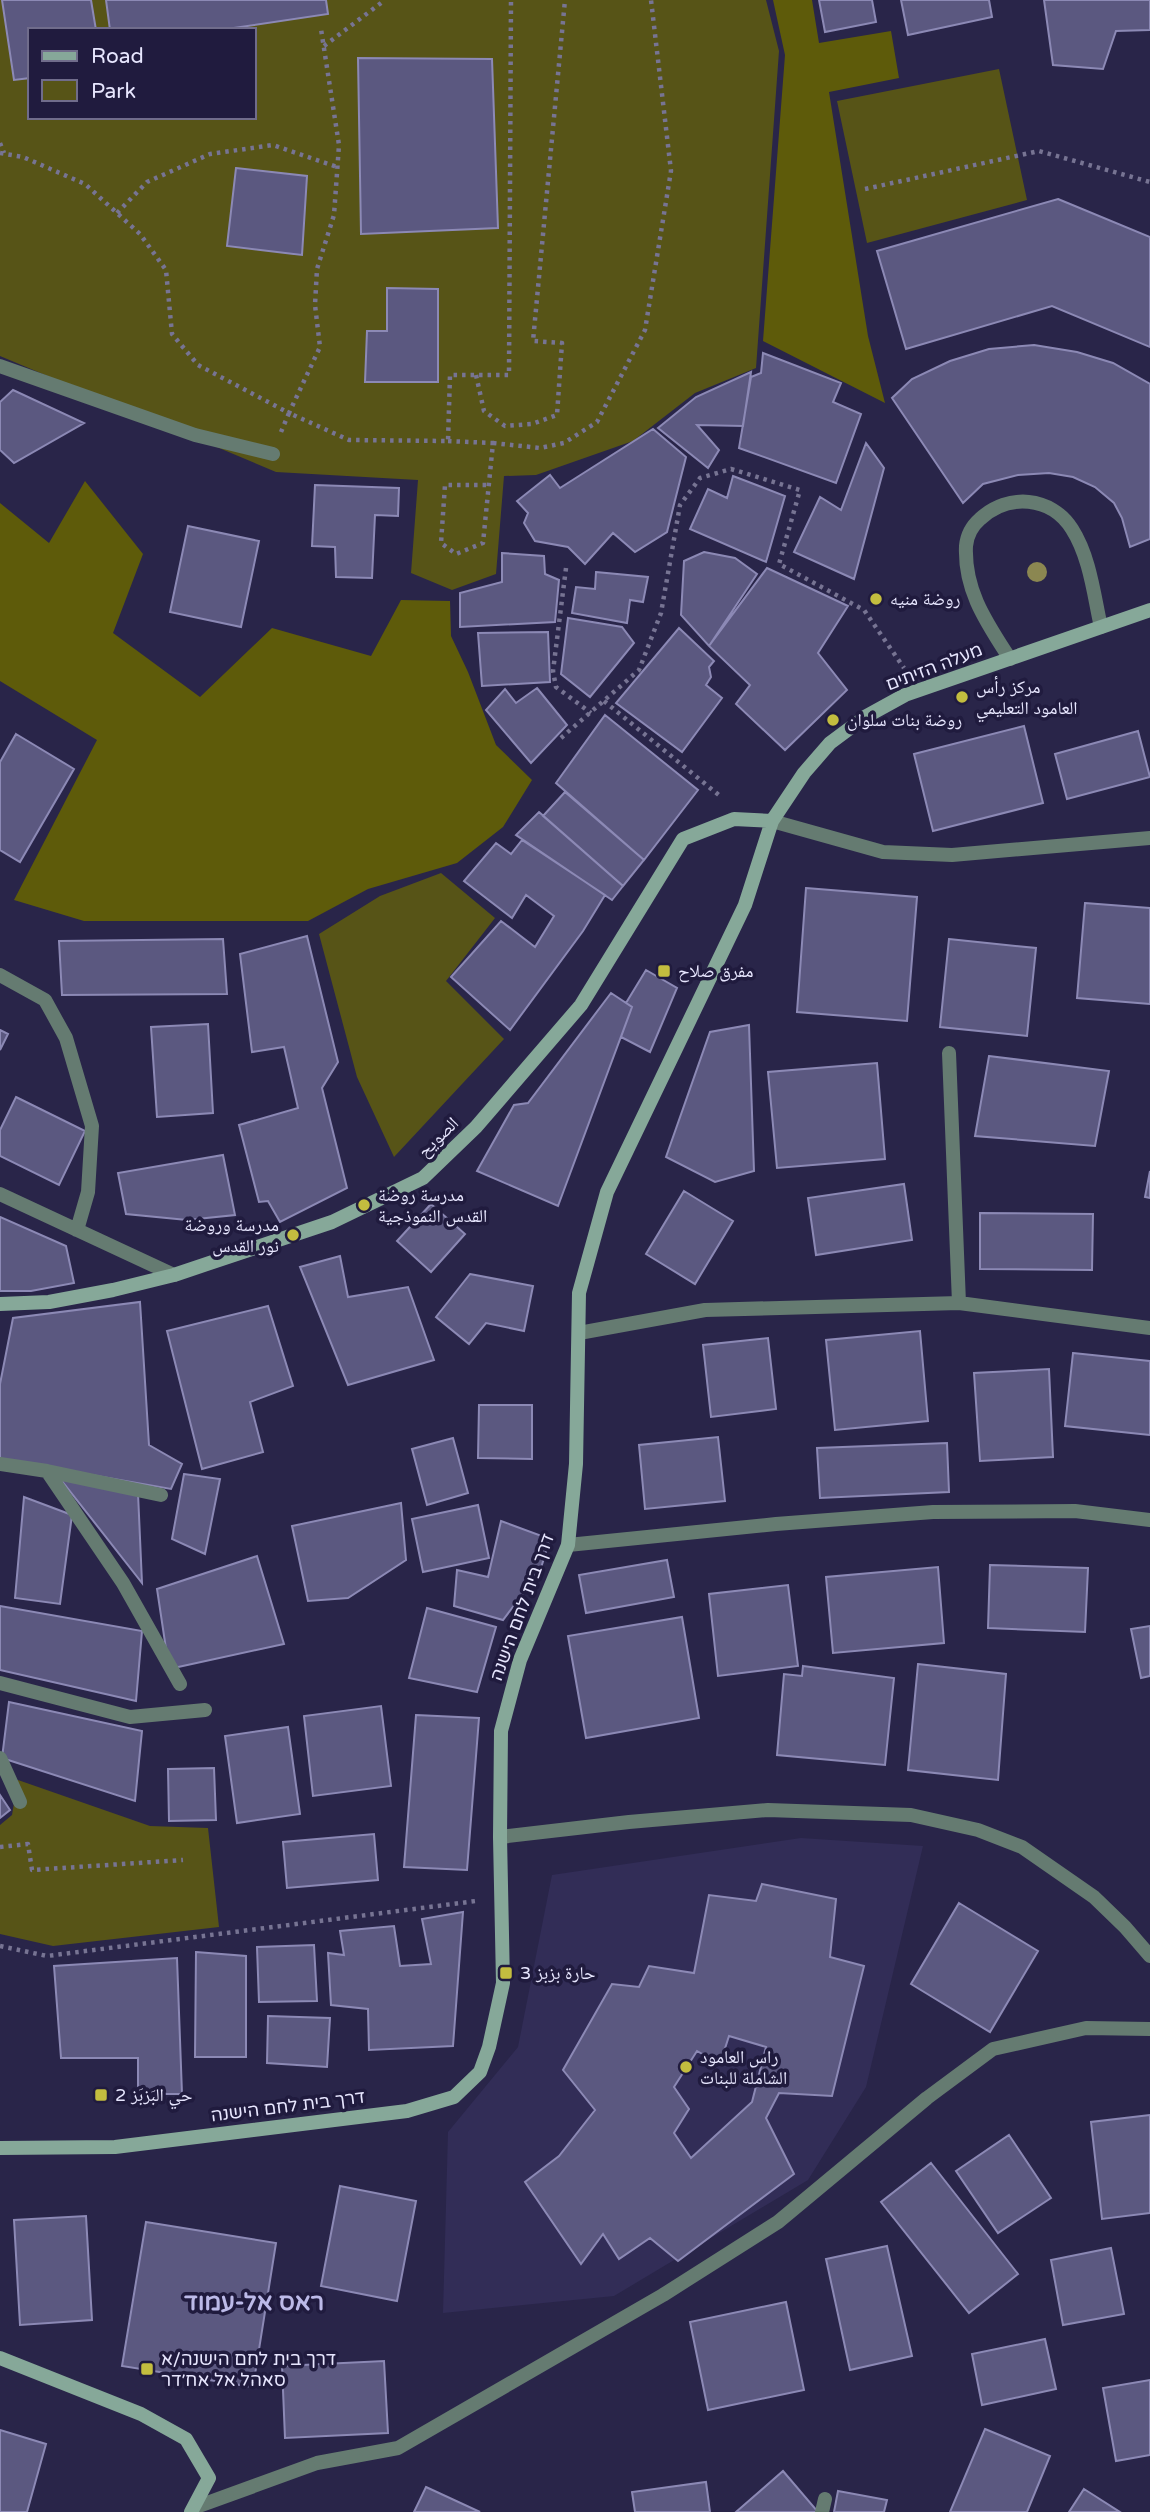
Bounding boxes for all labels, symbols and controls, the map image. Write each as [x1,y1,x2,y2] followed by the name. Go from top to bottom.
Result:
[28,28,256,119] legend
[91,44,144,69] text: Road
[91,79,136,104] text: Park
[890,588,960,610] place label: روضة منيه
[868,591,884,607] marker: روضة منيه
[883,639,985,695] street label: מעלה הזיתים
[976,676,1078,723] place label: مركز رأس العامود التعليمي
[954,689,970,705] marker: مركز رأس العامود التعليمي
[847,709,962,731] place label: روضة بنات سلوان
[825,712,841,728] marker: روضة بنات سلوان
[678,960,753,983] place label: مفرق صلاح
[656,963,672,979] marker: مفرق صلاح
[413,1112,464,1163] street label: الصويح
[378,1184,487,1227] place label: مدرسة روضة القدس النموذجية
[356,1197,372,1213] marker: مدرسة روضة القدس النموذجية
[185,1214,279,1257] place label: مدرسة وروضة نور القدس
[285,1227,301,1243] marker: مدرسة وروضة نور القدس
[485,1530,559,1684] street label: דרך בית לחם הישנה
[520,1962,595,1984] place label: حارة بزبز 3
[498,1965,514,1981] marker: حارة بزبز 3
[700,2046,787,2089] place label: راس العامود الشاملة للبنات
[678,2059,694,2075] marker: راس العامود الشاملة للبنات
[115,2084,192,2110] place label: حي البَزبَز 2
[209,2086,367,2126] street label: דרך בית לחם הישנה
[93,2087,109,2103] marker: حي البَزبَز 2
[184,2288,324,2317] district label: ראס אל-עמוד
[161,2348,336,2391] place label: דרך בית לחם הישנה/א סאהל אל אח׳דר
[139,2361,155,2377] marker: דרך בית לחם הישנה/א סאהל אל אח׳דר

